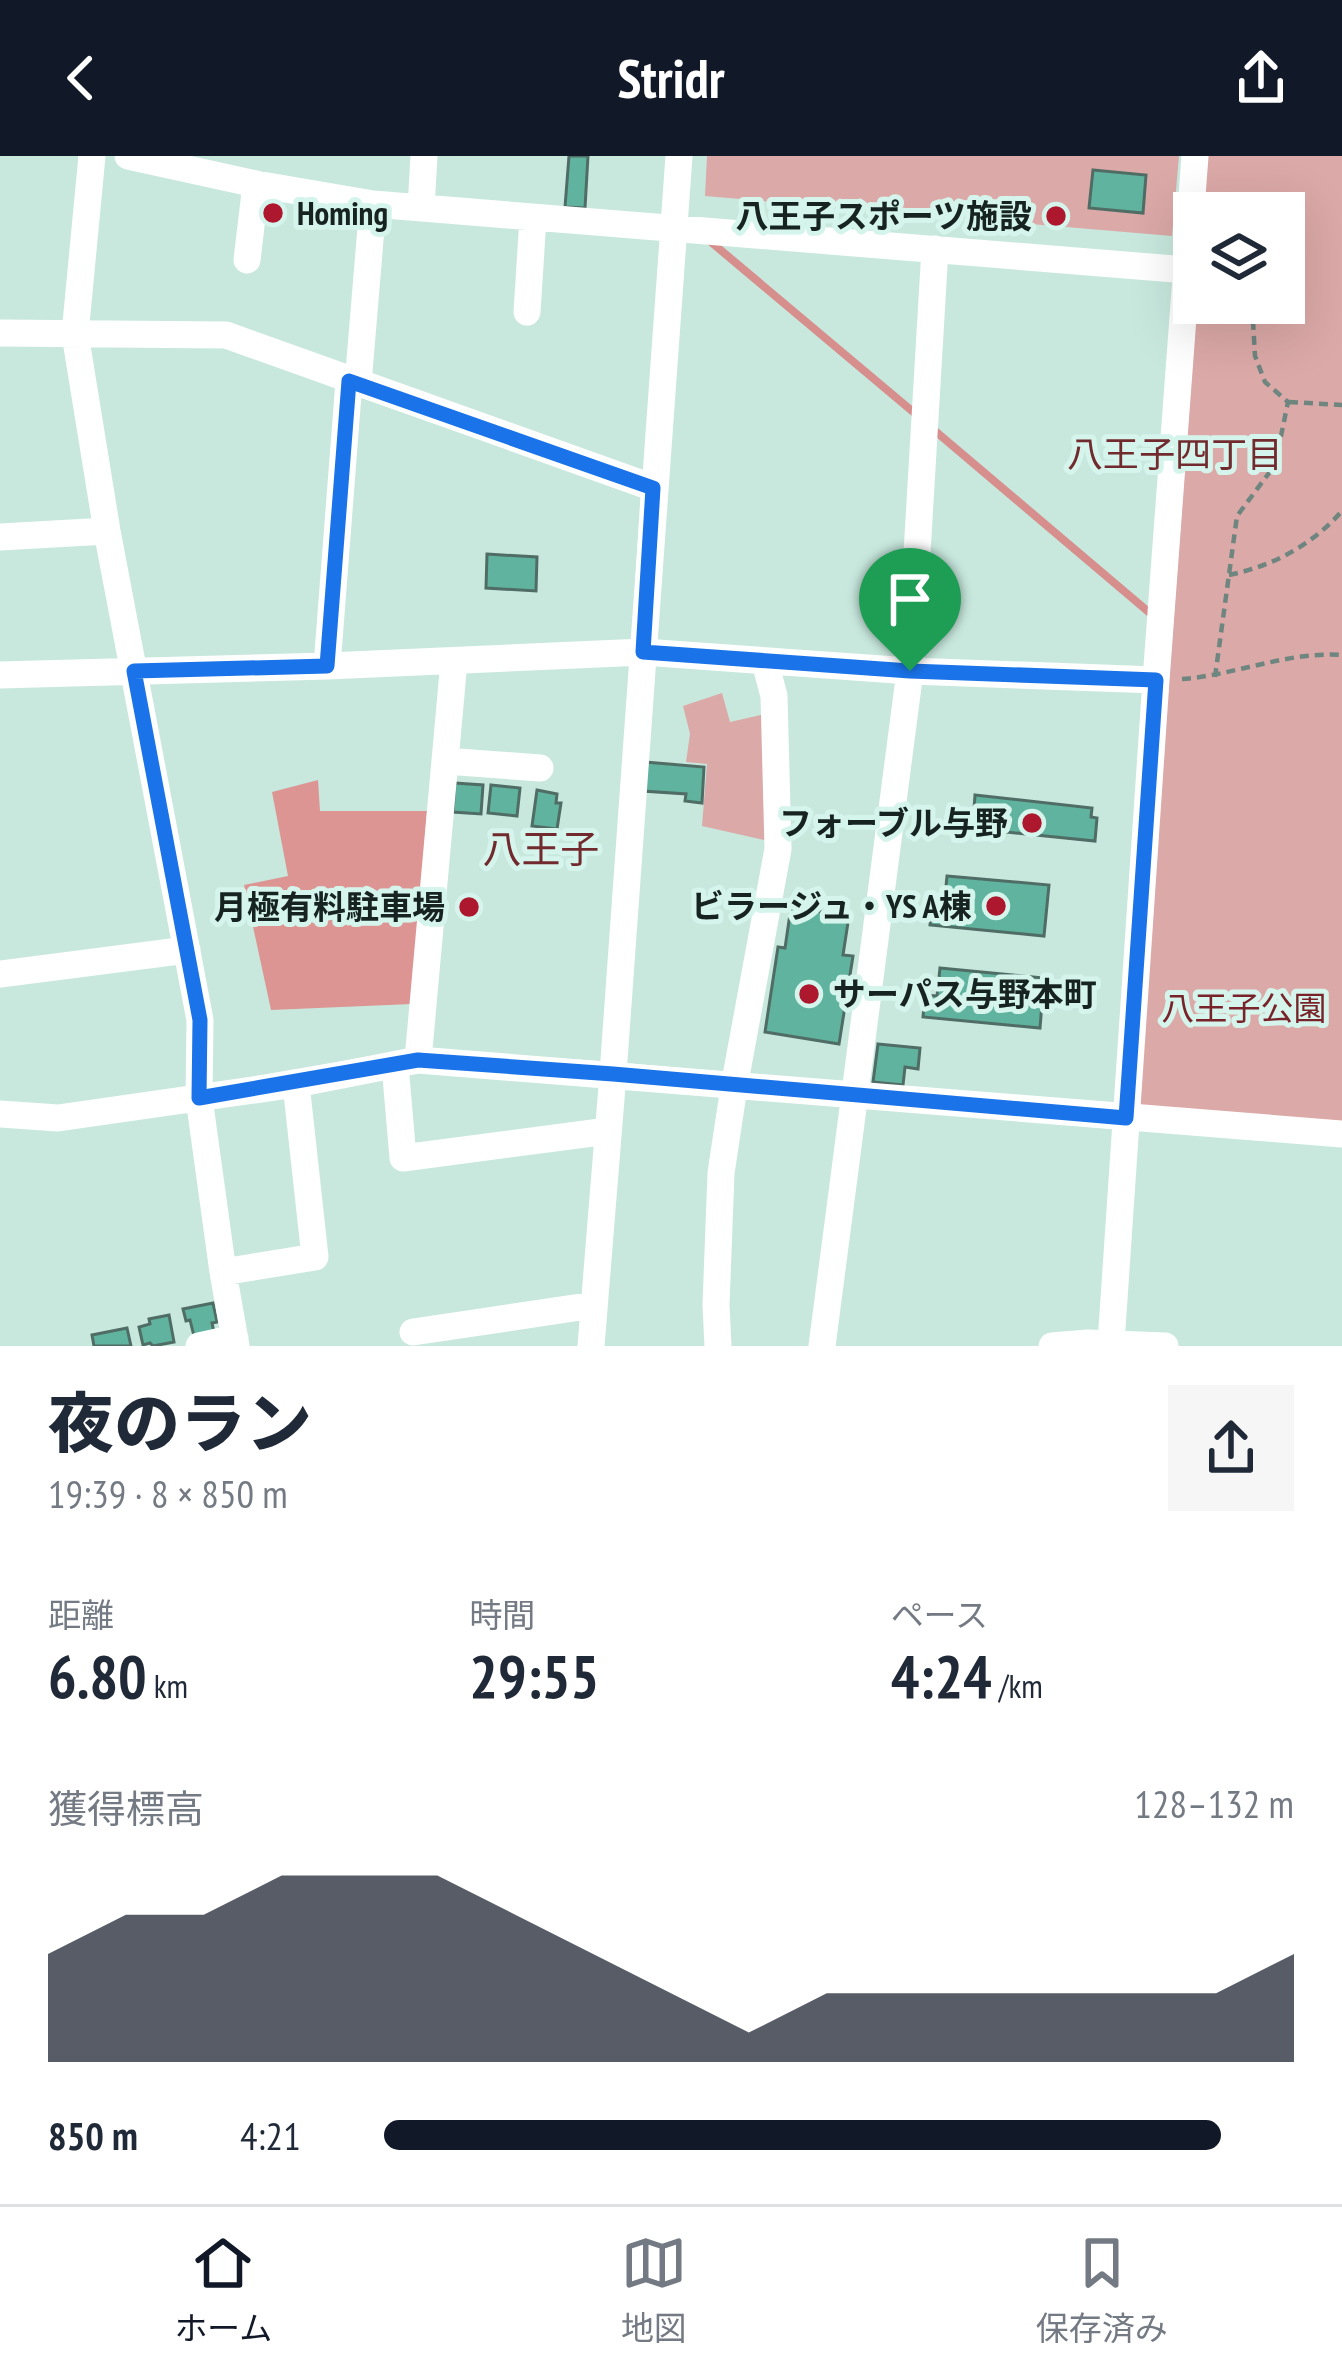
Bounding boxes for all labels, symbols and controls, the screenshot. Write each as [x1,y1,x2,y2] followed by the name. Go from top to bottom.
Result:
[617,43,725,113] text: Stridr
[48,45,114,111] icon: back
[1228,45,1294,111] icon: share
[297,191,388,234] place label: Homing
[1173,192,1305,324] map controls
[1173,192,1305,324] button: layers
[736,194,1032,237] place label: 八王子スポーツ施設
[260,200,286,226] marker: Homing
[1043,203,1069,229] marker: 八王子スポーツ施設
[1067,430,1283,477] district label: 八王子四丁目
[859,548,961,671] pin
[877,566,943,632] icon: arrive
[779,801,1008,844] place label: フォーブル与野
[1019,810,1045,836] marker: フォーブル与野
[482,823,600,874] district label: 八王子
[691,884,972,927] place label: ビラージュ・YS A棟
[214,885,445,928] place label: 月極有料駐車場
[983,893,1009,919] marker: ビラージュ・YS A棟
[456,894,482,920] marker: 月極有料駐車場
[833,972,1097,1015] place label: サーパス与野本町
[796,981,822,1007] marker: サーパス与野本町
[1162,986,1327,1029] park label: 八王子公園
[48,1380,312,1465] text: 夜のラン
[1168,1385,1294,1511] button: share
[48,1468,288,1519] text: 19:39 · 8 × 850 m
[48,1593,114,1636] text: 距離
[469,1593,535,1636] text: 時間
[891,1593,988,1636] text: ペース
[48,1637,147,1715] text: 6.80
[469,1637,599,1715] text: 29:55
[891,1637,992,1715] text: 4:24
[147,1664,188,1707] text: km
[992,1664,1043,1707] text: /km
[1134,1778,1294,1829] text: 128–132 m
[48,1783,204,1834] text: 獲得標高
[48,2110,138,2161] text: 850 m
[240,2110,301,2161] text: 4:21
[174,2230,272,2350] tab: ホーム
[621,2230,687,2350] tab: 地図
[1036,2230,1168,2350] tab: 保存済み

